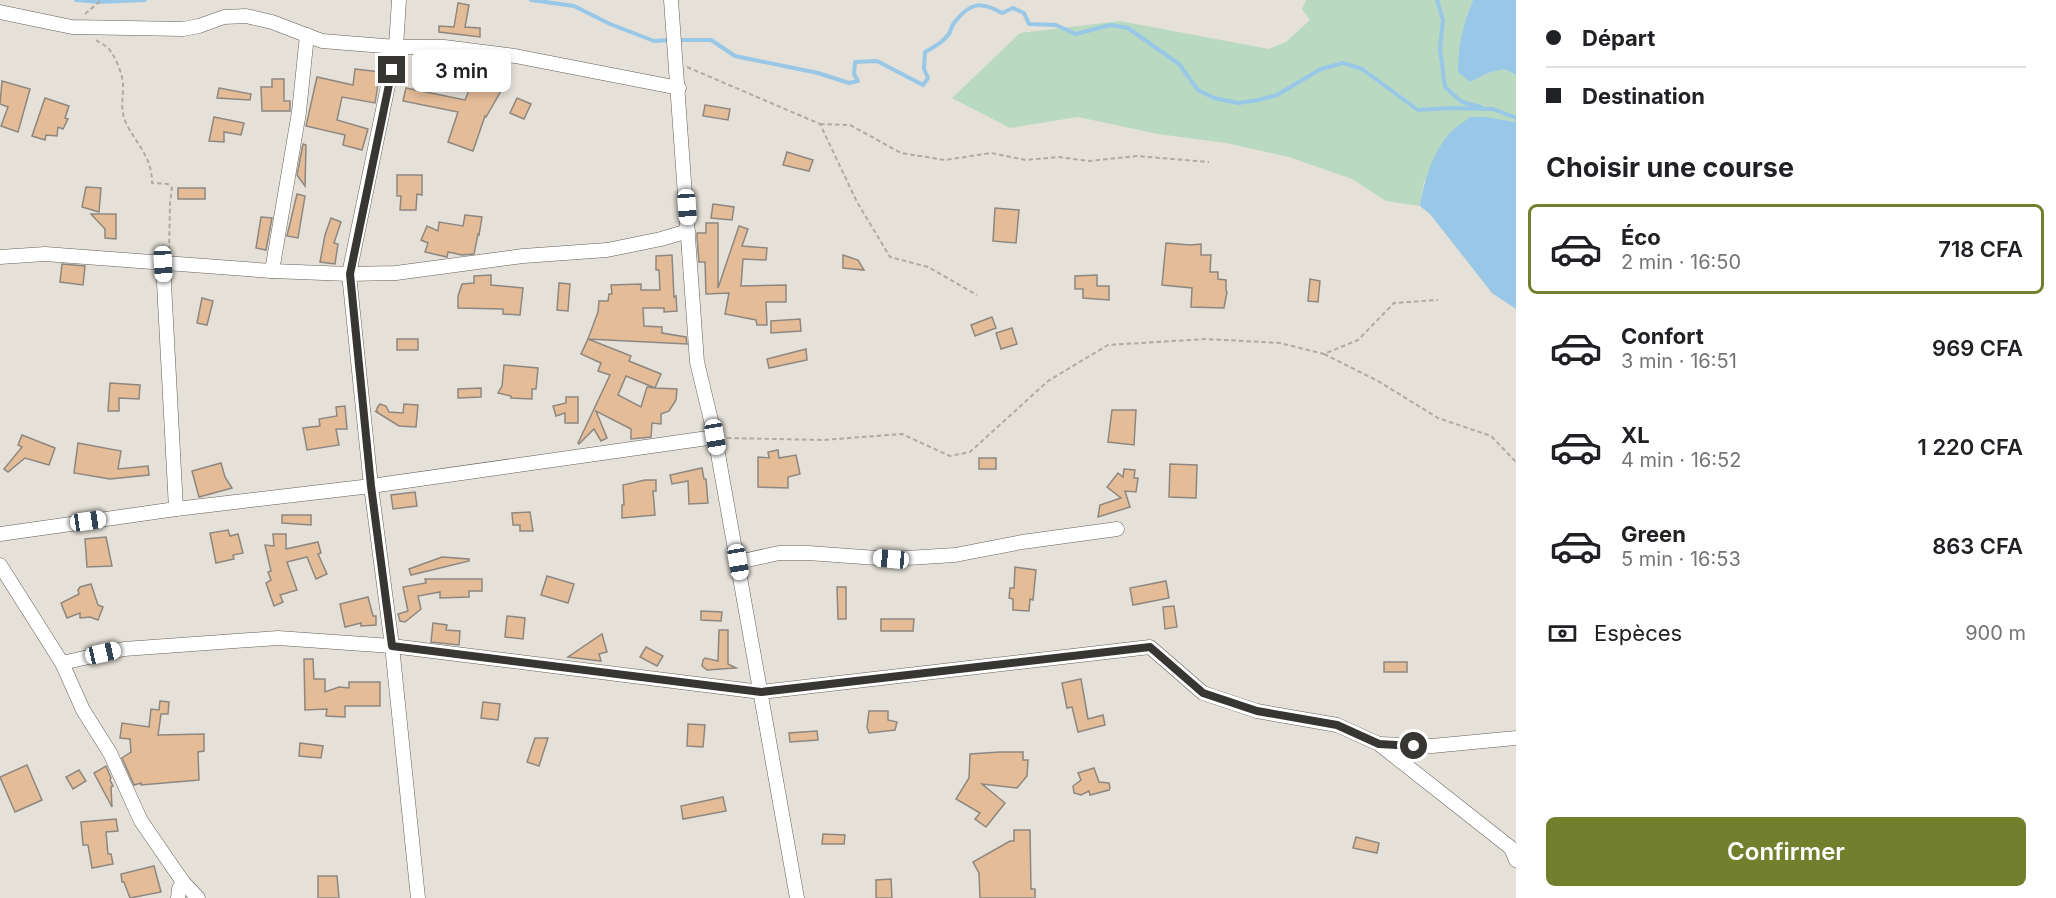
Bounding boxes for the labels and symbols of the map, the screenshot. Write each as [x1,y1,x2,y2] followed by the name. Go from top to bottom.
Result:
[413,49,512,91] callout: 3 min
[378,56,405,83] route end
[677,188,697,226] car
[153,246,173,282] car
[703,418,727,456] car
[69,510,107,532] car
[726,543,750,581] car
[872,548,910,570] car
[83,640,123,666] car
[1400,732,1427,759] route start

